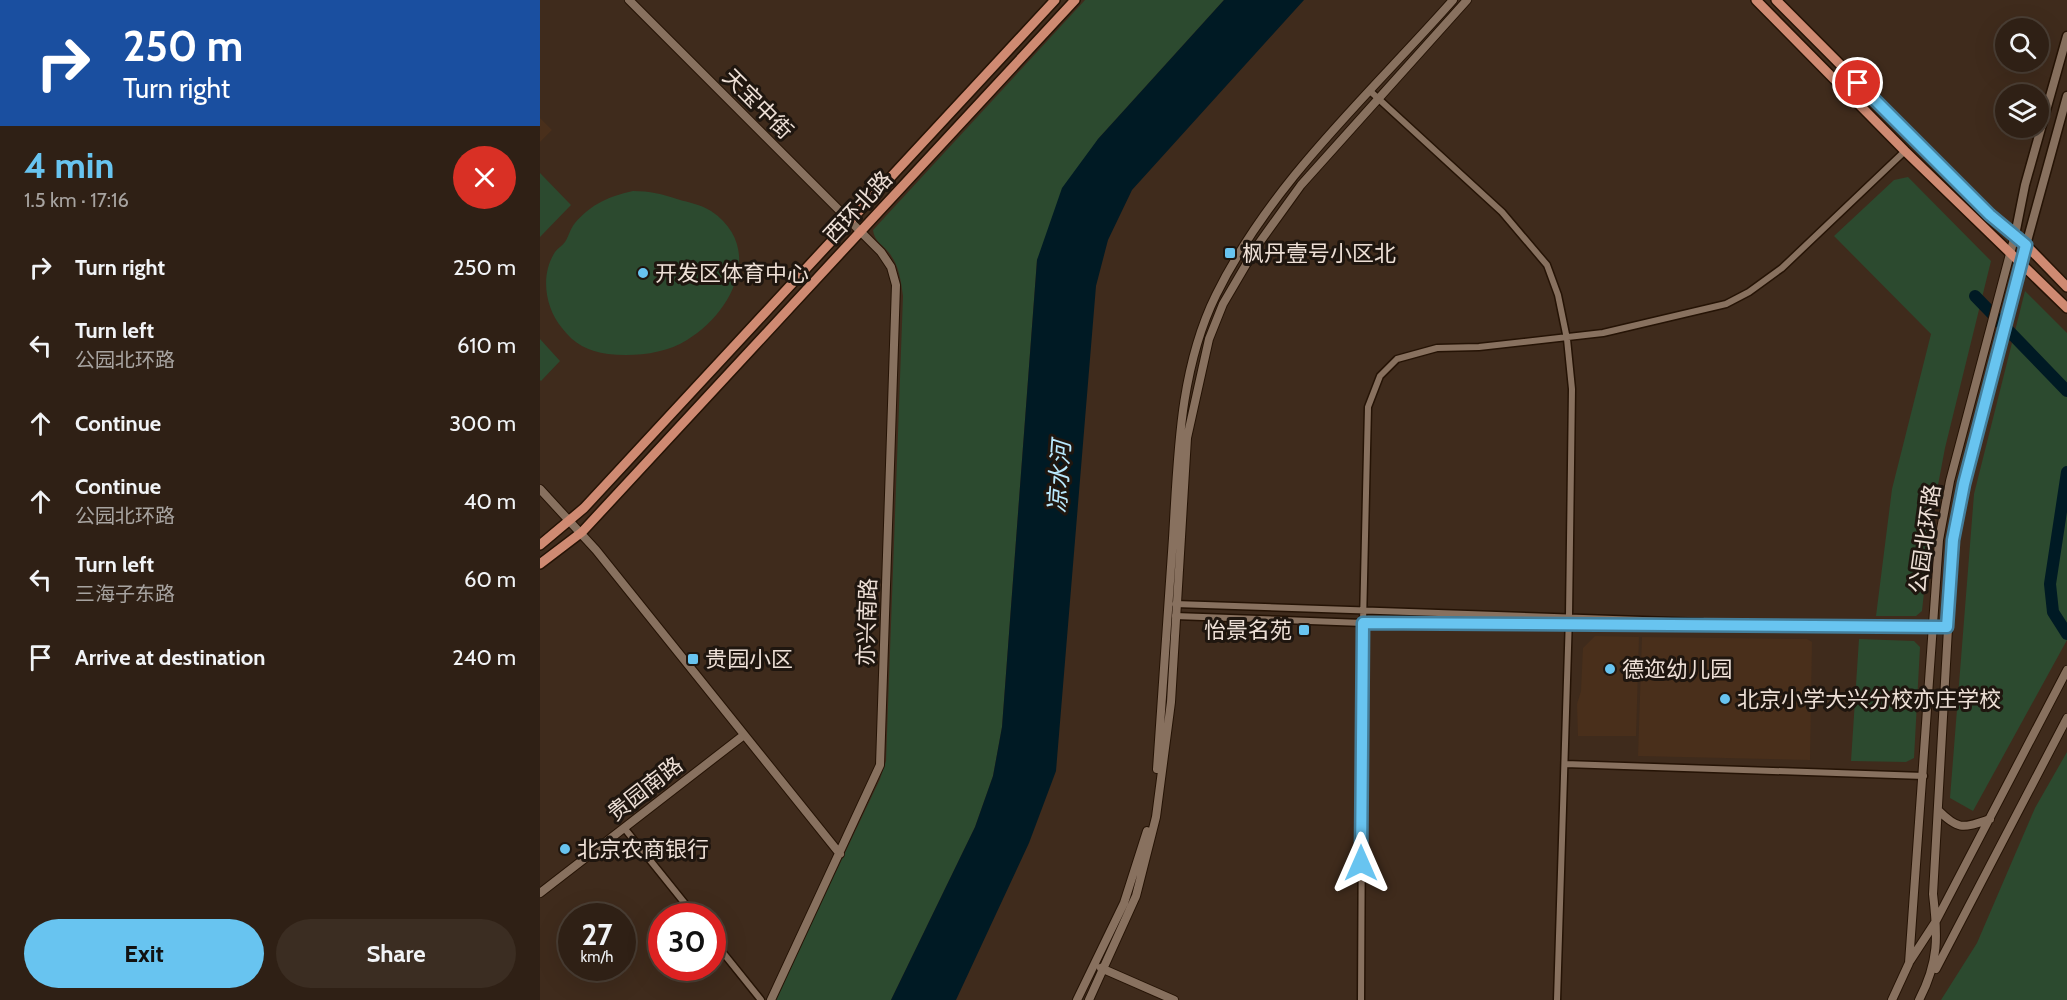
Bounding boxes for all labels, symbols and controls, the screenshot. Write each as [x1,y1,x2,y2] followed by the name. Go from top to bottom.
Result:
[1995,18,2049,138] map controls
[1995,18,2049,72] button: search
[123,20,243,72] text: 250 m
[24,24,102,102] icon: right
[1832,57,1883,108] pin
[717,63,799,145] street label: 天宝中街
[1841,66,1874,99] icon: arrive
[123,72,230,105] text: Turn right
[1995,84,2049,138] button: layers
[24,143,114,187] text: 4 min
[453,146,516,209] button: close
[818,166,898,248] street label: 西环北路
[24,188,129,212] text: 1.5 km · 17:16
[1242,240,1396,267] place label: 枫丹壹号小区北
[1223,246,1237,260] marker: 枫丹壹号小区北
[24,251,57,284] icon: right
[75,254,165,281] text: Turn right
[453,254,516,281] text: 250 m
[655,260,809,287] place label: 开发区体育中心
[636,266,650,280] marker: 开发区体育中心
[75,317,154,344] text: Turn left
[24,329,57,362] icon: left
[457,332,516,359] text: 610 m
[75,348,175,372] text: 公园北环路
[24,407,57,440] icon: ahead
[75,410,161,437] text: Continue
[449,410,516,437] text: 300 m
[1042,436,1076,514] water label: 凉水河
[75,473,161,500] text: Continue
[1904,483,1946,595] street label: 公园北环路
[24,485,57,518] icon: ahead
[464,488,516,515] text: 40 m
[75,504,175,528] text: 公园北环路
[75,551,154,578] text: Turn left
[24,563,57,596] icon: left
[464,566,516,593] text: 60 m
[852,578,882,666] street label: 亦兴南路
[75,582,175,606] text: 三海子东路
[1204,617,1292,644] place label: 怡景名苑
[1297,623,1311,637] marker: 怡景名苑
[24,641,57,674] icon: arrive
[75,644,265,671] text: Arrive at destination
[452,644,516,671] text: 240 m
[705,646,793,673] place label: 贵园小区
[686,652,700,666] marker: 贵园小区
[1622,656,1732,683] place label: 德迩幼儿园
[1603,662,1617,676] marker: 德迩幼儿园
[1737,686,2001,713] place label: 北京小学大兴分校亦庄学校
[1718,692,1732,706] marker: 北京小学大兴分校亦庄学校
[602,751,688,827] street label: 贵园南路
[1329,831,1393,895] position arrow
[577,836,709,863] place label: 北京农商银行
[558,842,572,856] marker: 北京农商银行
[648,903,726,981] speed limit sign: 30
[581,916,613,953] text: 27
[24,919,264,988] button: Exit
[276,919,516,988] button: Share
[581,948,613,966] text: km/h

